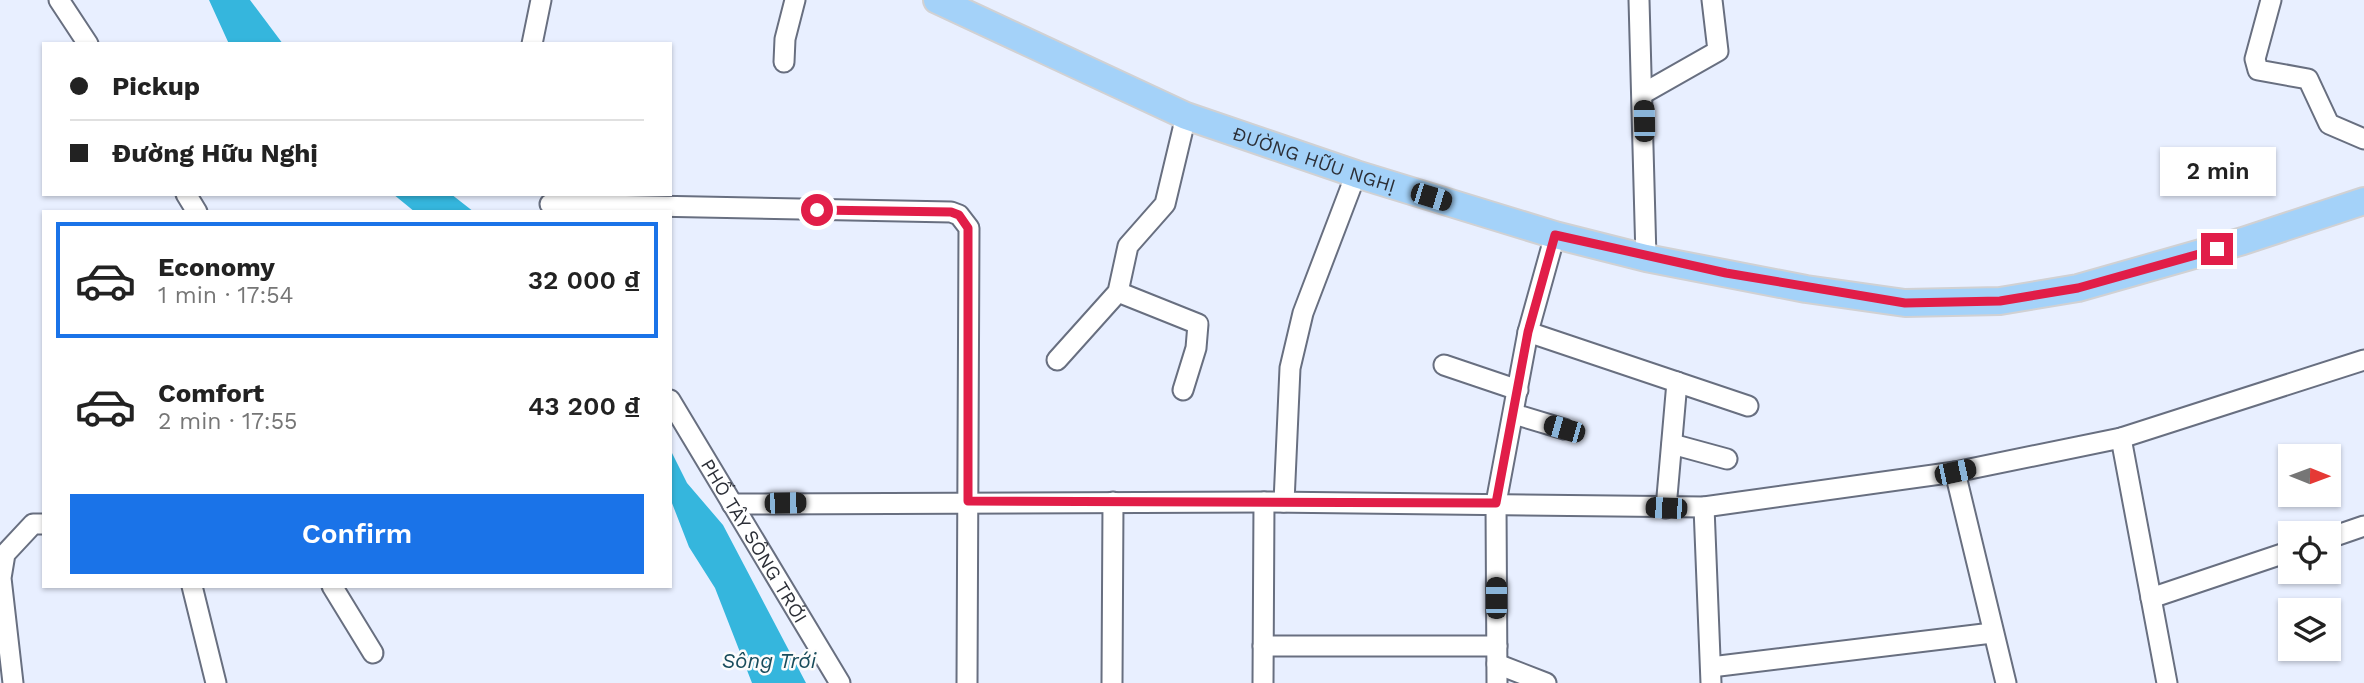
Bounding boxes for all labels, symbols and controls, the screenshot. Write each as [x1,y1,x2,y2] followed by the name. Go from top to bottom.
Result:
[112,71,200,101] text: Pickup
[1634,100,1655,142] car
[1230,121,1399,197] street label: ĐƯỜNG HỮU NGHỊ
[112,138,318,168] text: Đường Hữu Nghị
[2159,148,2275,196] callout: 2 min
[2186,158,2250,185] text: 2 min
[1408,181,1455,213] car
[801,194,833,226] route start
[2201,233,2233,265] route end
[74,249,137,312] icon: car
[158,252,275,282] text: Economy
[528,265,640,295] text: 32 000 ₫
[158,282,294,309] text: 1 min · 17:54
[74,375,137,438] icon: car
[158,378,264,408] text: Comfort
[528,391,640,421] text: 43 200 ₫
[158,408,297,435] text: 2 min · 17:55
[1541,413,1588,445] car
[2278,444,2342,508] north arrow
[2278,444,2341,661] map controls
[696,454,813,627] street label: PHỐ TÂY SÔNG TRỚI
[1933,457,1978,487] car
[764,492,807,514] car
[70,494,644,574] button: Confirm
[1645,497,1688,519] car
[2278,521,2341,584] button: locate
[1486,577,1507,619] car
[2278,598,2341,661] button: layers
[722,648,817,673] water label: Sông Trới

